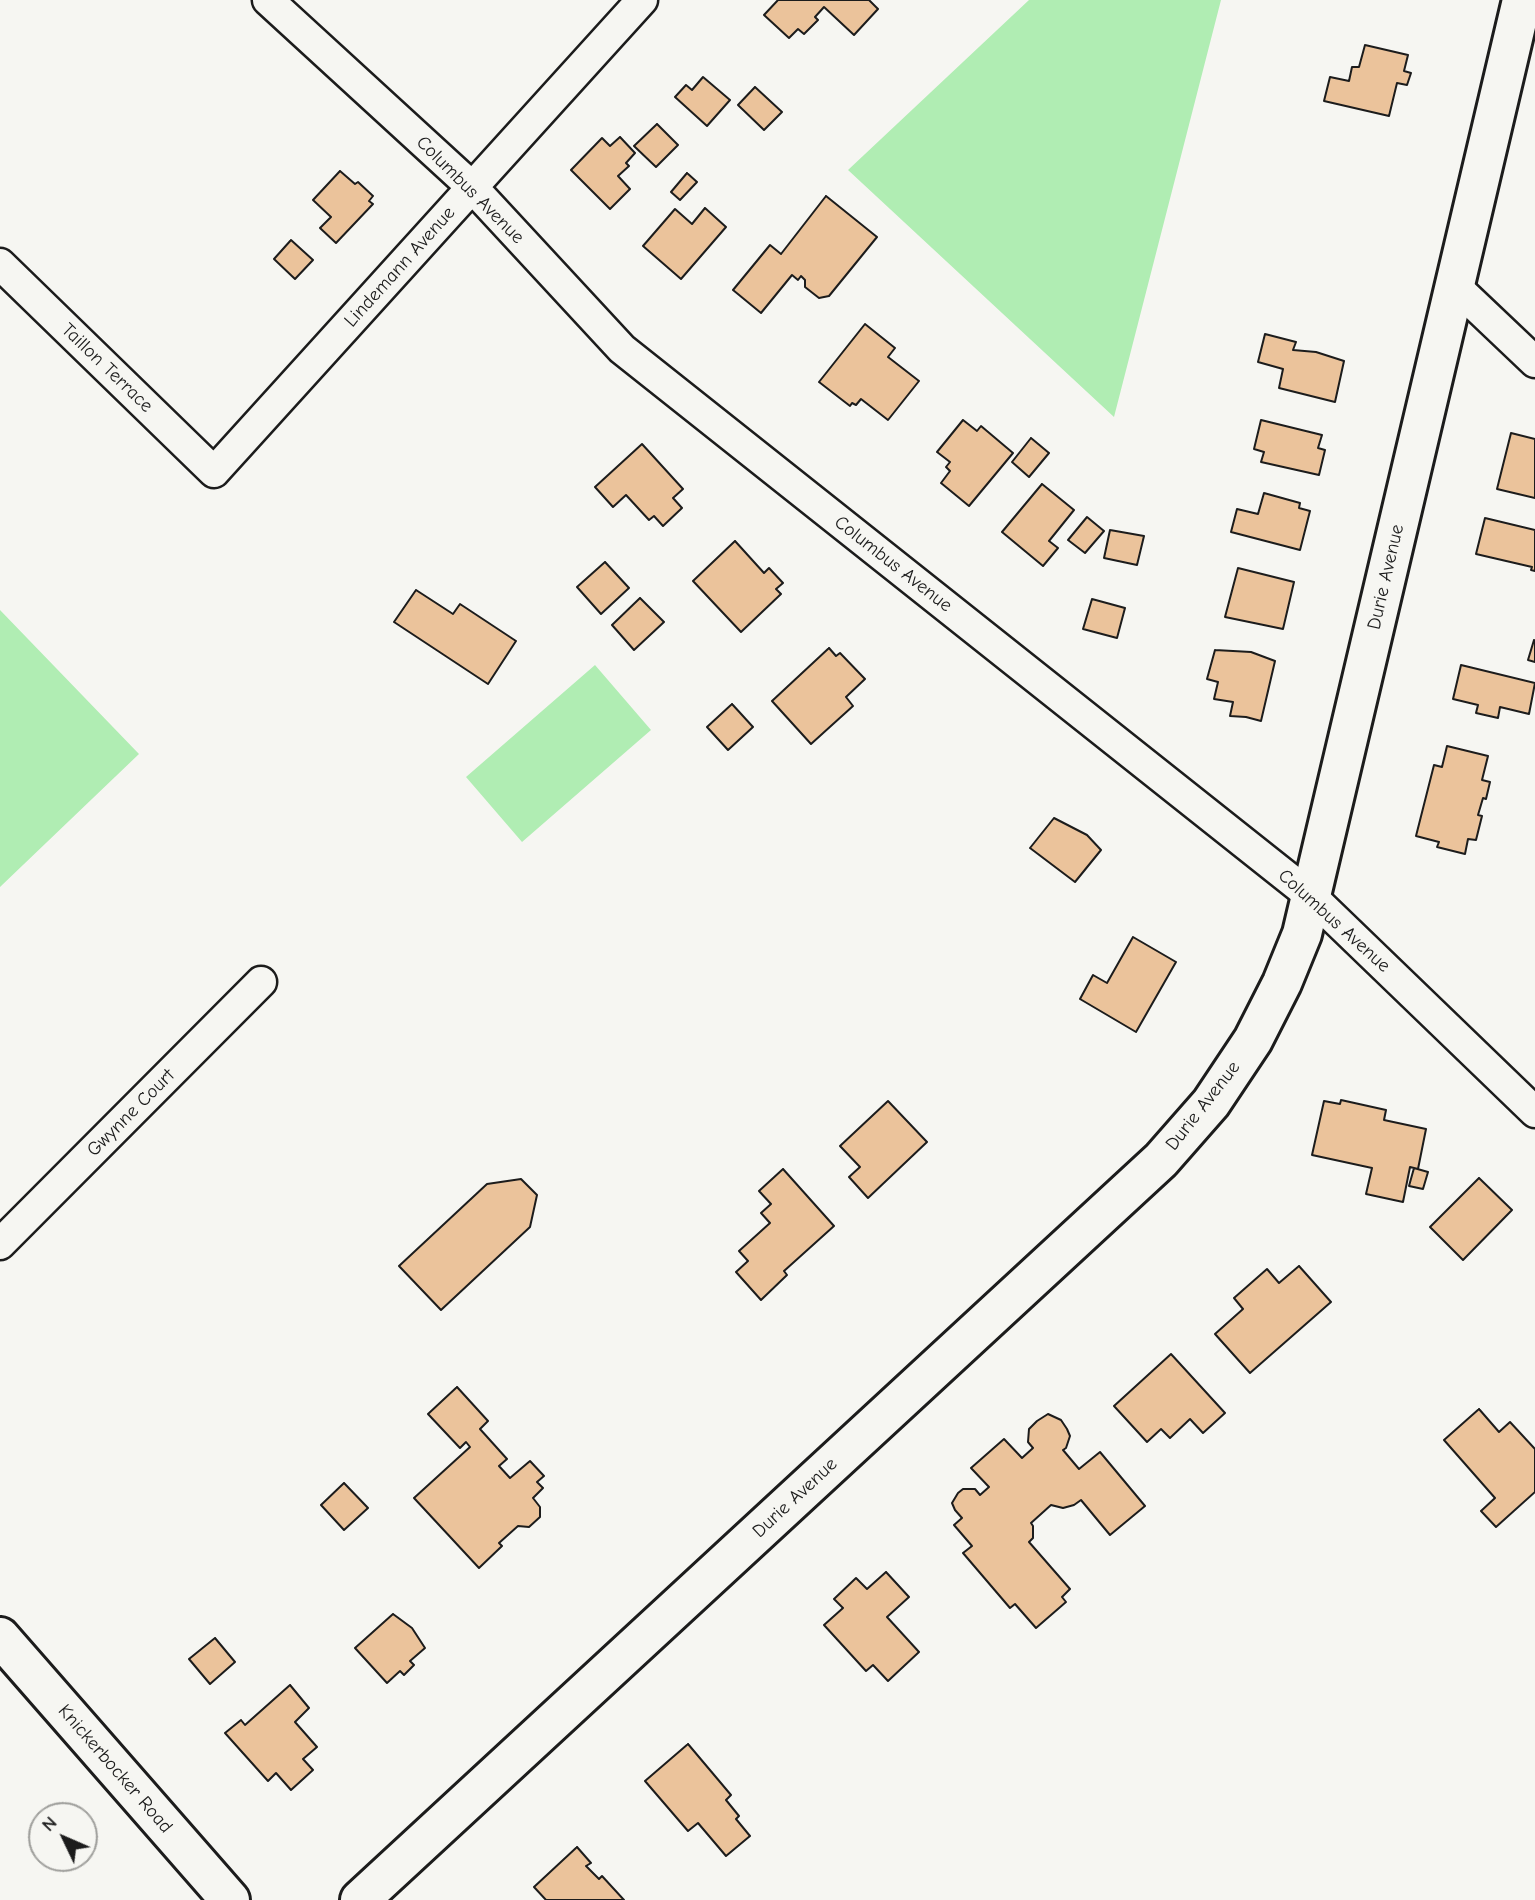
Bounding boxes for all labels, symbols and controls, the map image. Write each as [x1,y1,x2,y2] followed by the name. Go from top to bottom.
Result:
[411,131,529,249] street label: Columbus Avenue
[340,202,460,332] street label: Lindemann Avenue
[56,319,158,417] street label: Taillon Terrace
[830,511,956,617] street label: Columbus Avenue
[1363,522,1409,632] street label: Durie Avenue
[1273,865,1395,977] street label: Columbus Avenue
[1161,1057,1245,1155] street label: Durie Avenue
[82,1064,180,1162] street label: Gwynne Court
[748,1453,842,1543] street label: Durie Avenue
[53,1700,177,1838] street label: Knickerbocker Road
[28,1802,98,1872] north arrow
[37,1812,62,1836] text: N

